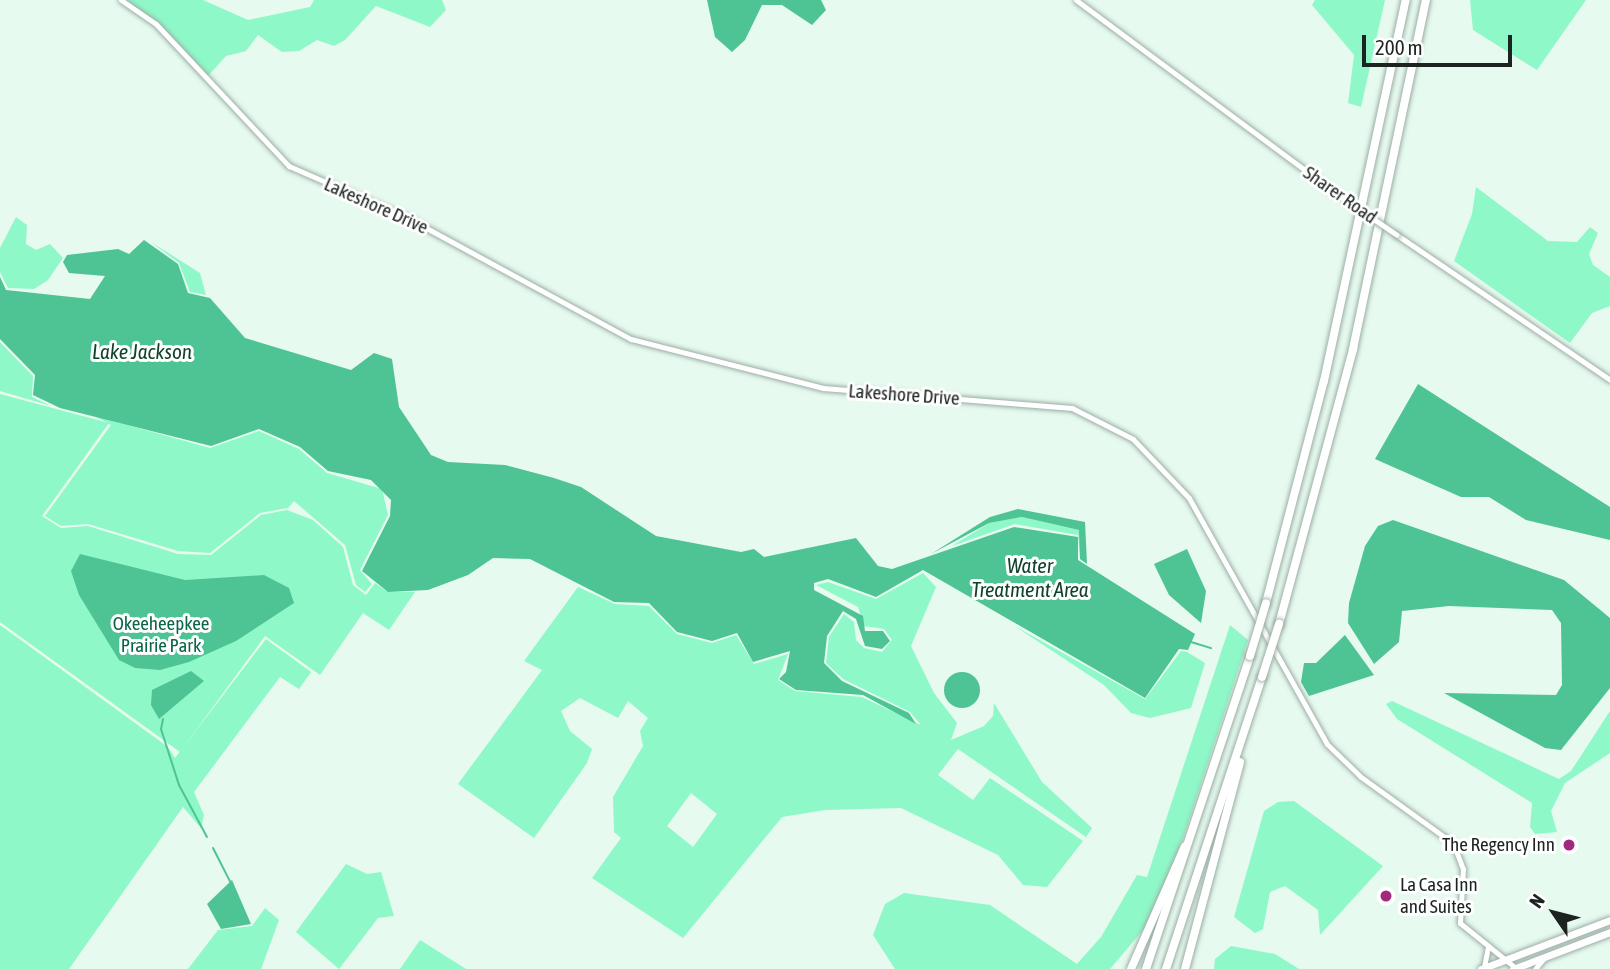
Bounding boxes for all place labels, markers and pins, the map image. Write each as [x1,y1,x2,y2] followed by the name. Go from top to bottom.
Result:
[1442,834,1555,856] place label: The Regency Inn
[1561,837,1577,853] marker: The Regency Inn
[1400,874,1478,918] place label: La Casa Inn and Suites
[1378,888,1394,904] marker: La Casa Inn and Suites

